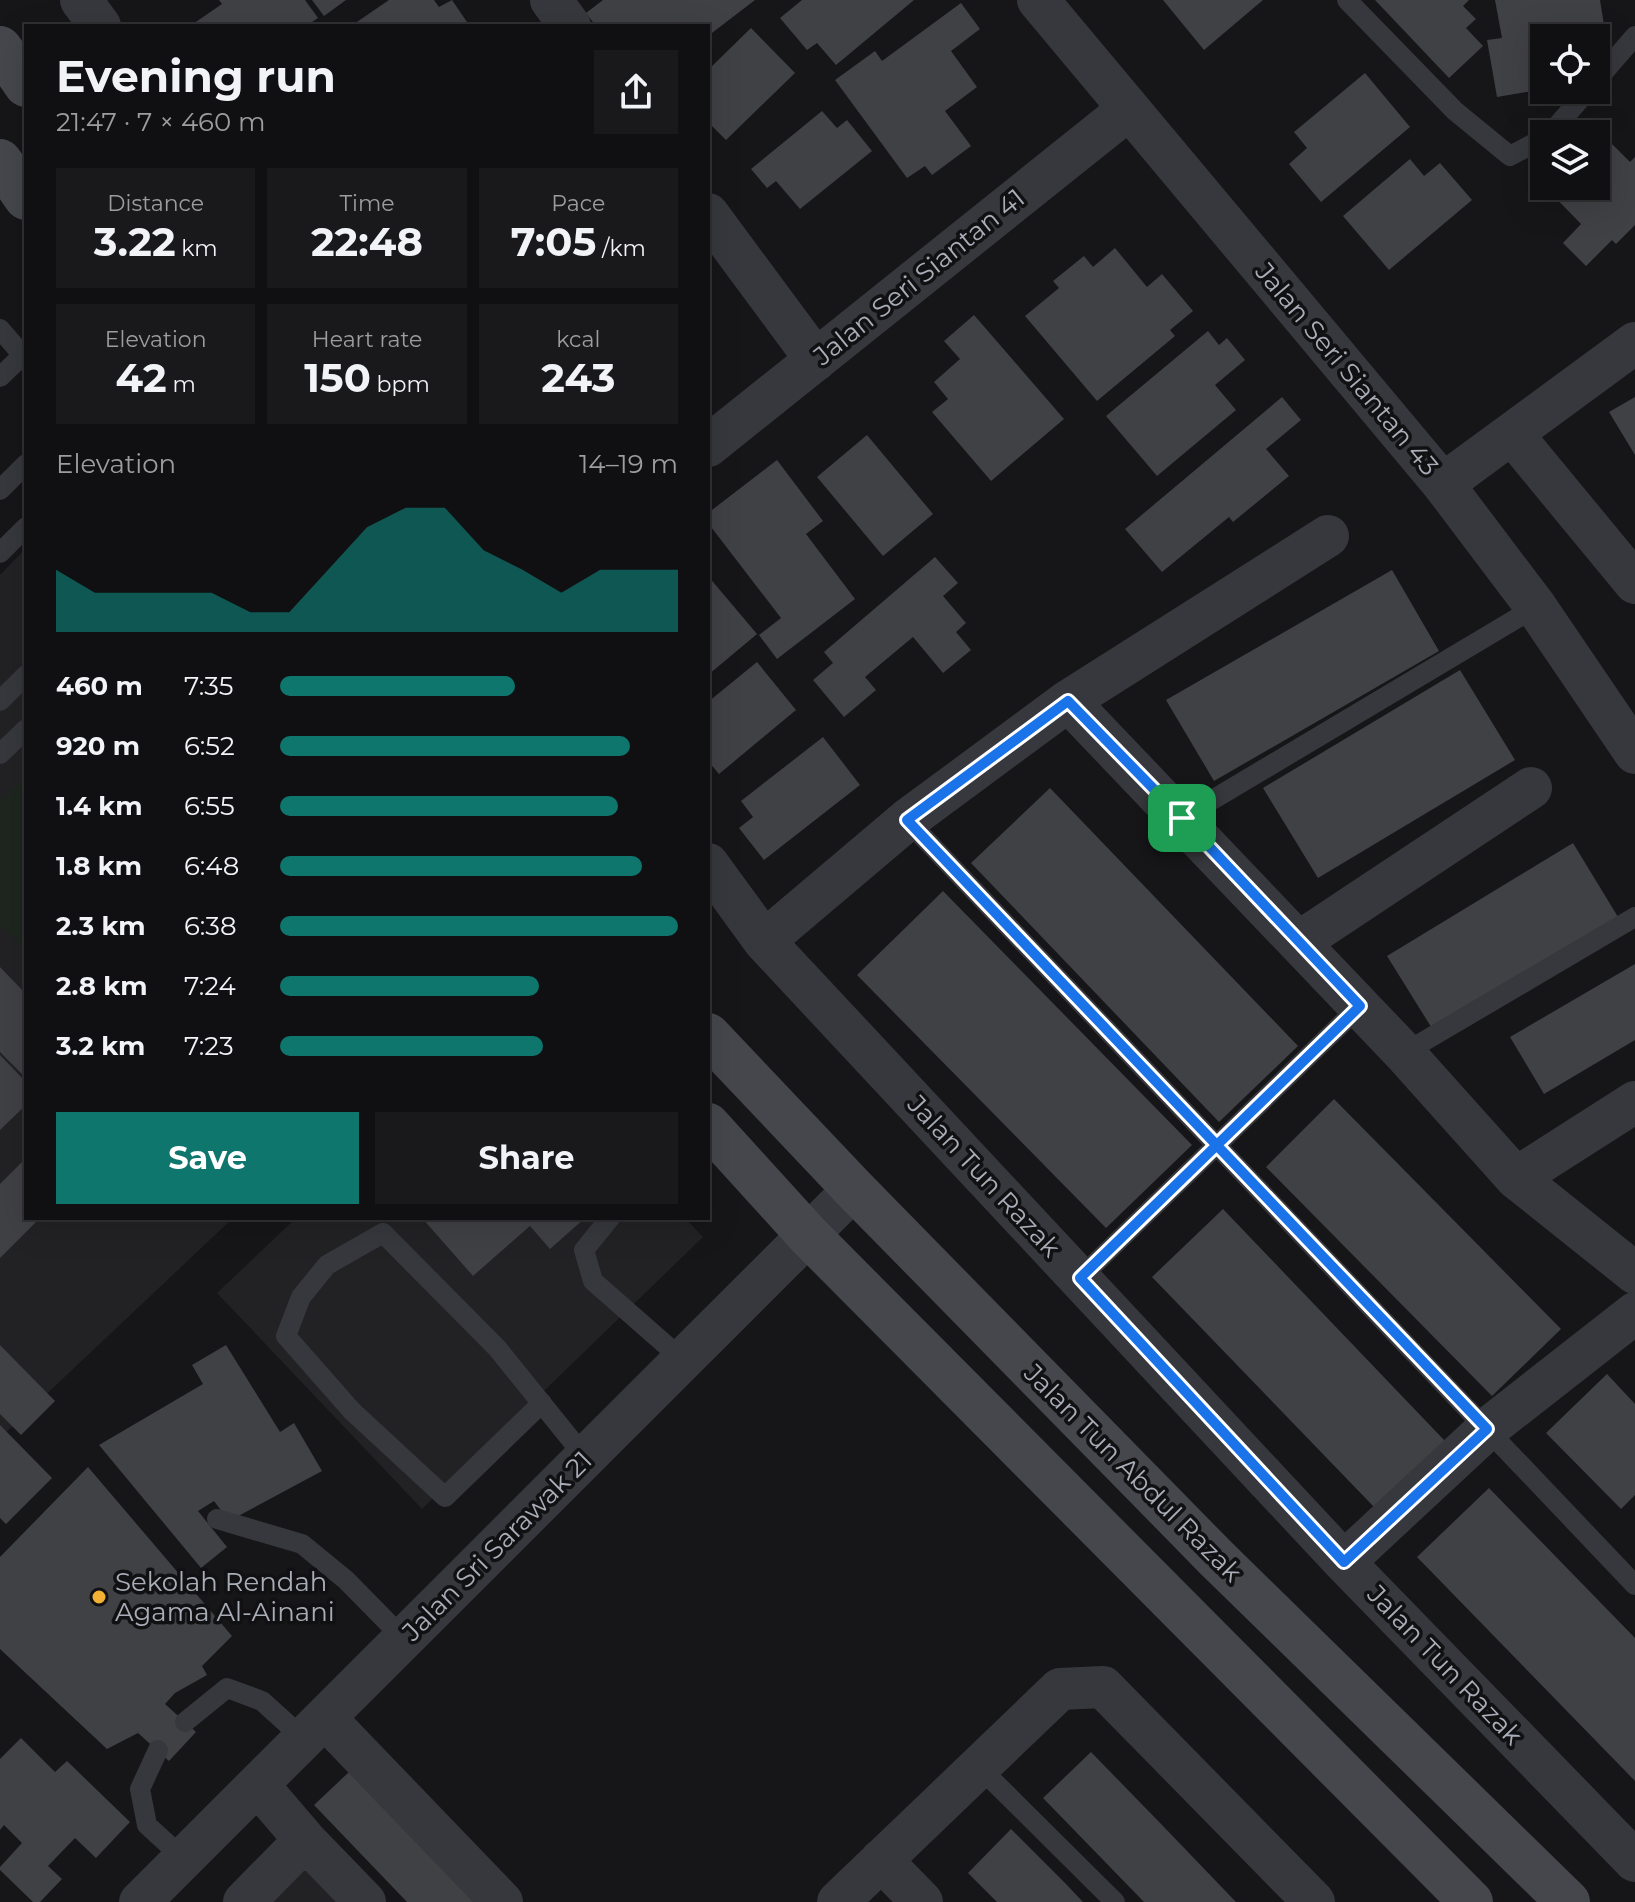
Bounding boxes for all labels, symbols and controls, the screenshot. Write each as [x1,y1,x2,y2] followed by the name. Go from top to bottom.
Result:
[1530,24,1610,200] map controls
[1530,24,1610,104] button: locate
[56,49,336,103] text: Evening run
[594,50,678,134] button: share
[56,106,266,138] text: 21:47 · 7 × 460 m
[1530,120,1610,200] button: layers
[806,182,1031,373] street label: Jalan Seri Siantan 41
[107,190,204,217] text: Distance
[339,190,395,217] text: Time
[551,190,605,217] text: Pace
[94,217,176,266] text: 3.22
[311,217,423,266] text: 22:48
[511,217,596,266] text: 7:05
[176,235,218,262] text: km
[596,235,646,262] text: /km
[1248,255,1445,482] street label: Jalan Seri Siantan 43
[105,326,207,353] text: Elevation
[312,326,422,353] text: Heart rate
[556,326,600,353] text: kcal
[116,353,167,402] text: 42
[304,353,371,402] text: 150
[541,353,615,402] text: 243
[167,371,196,398] text: m
[371,371,430,398] text: bpm
[56,448,176,480] text: Elevation
[579,448,678,480] text: 14–19 m
[56,670,143,702] text: 460 m
[184,670,233,702] text: 7:35
[56,730,140,762] text: 920 m
[184,730,235,762] text: 6:52
[1148,784,1216,852] pin
[56,790,142,822] text: 1.4 km
[184,790,235,822] text: 6:55
[1160,796,1204,840] icon: arrive
[56,850,142,882] text: 1.8 km
[184,850,239,882] text: 6:48
[56,910,146,942] text: 2.3 km
[184,910,237,942] text: 6:38
[56,970,147,1002] text: 2.8 km
[184,970,236,1002] text: 7:24
[56,1030,145,1062] text: 3.2 km
[184,1030,234,1062] text: 7:23
[900,1088,1068,1264] street label: Jalan Tun Razak
[56,1112,359,1204] button: Save
[375,1112,678,1204] button: Share
[1017,1357,1249,1589] street label: Jalan Tun Abdul Razak
[395,1444,599,1648] street label: Jalan Sri Sarawak 21
[115,1566,335,1628] place label: Sekolah Rendah Agama Al-Ainani
[1360,1578,1530,1752] street label: Jalan Tun Razak
[90,1588,108,1606] marker: Sekolah Rendah Agama Al-Ainani

